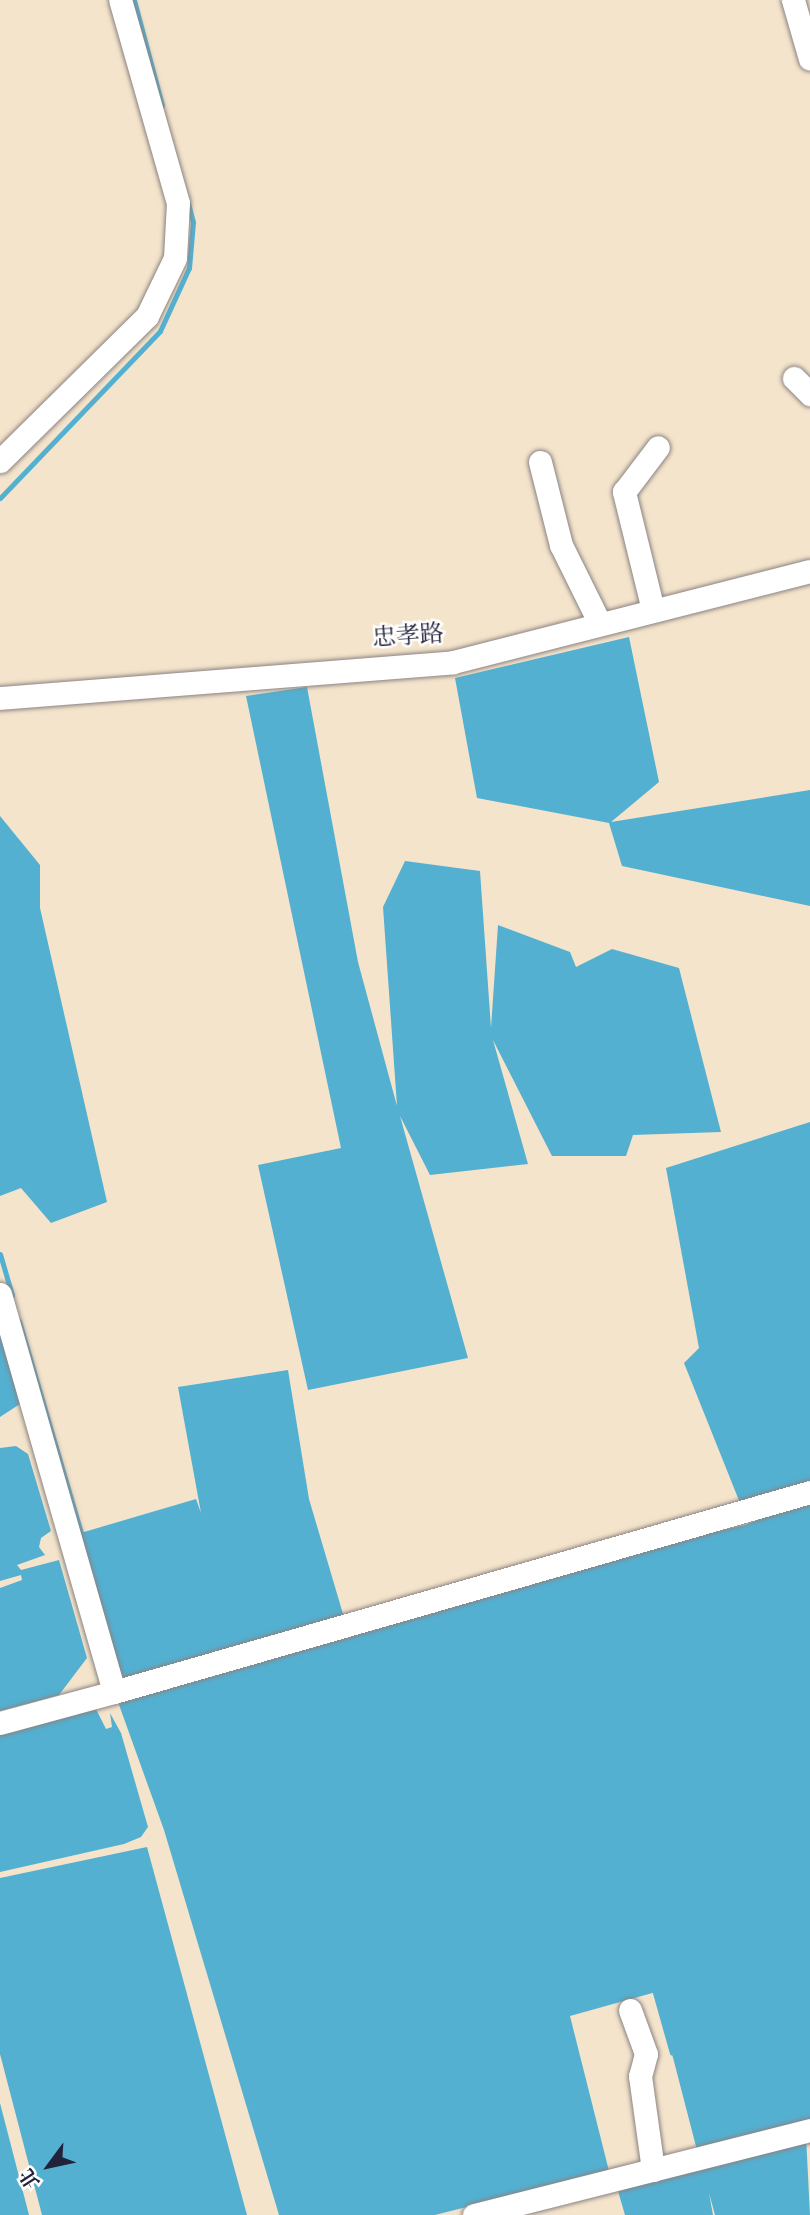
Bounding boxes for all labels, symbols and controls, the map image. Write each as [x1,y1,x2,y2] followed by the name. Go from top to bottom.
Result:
[371,621,445,655] street label: 忠孝路
[14,2131,84,2201] north arrow
[14,2162,47,2193] text: 北

